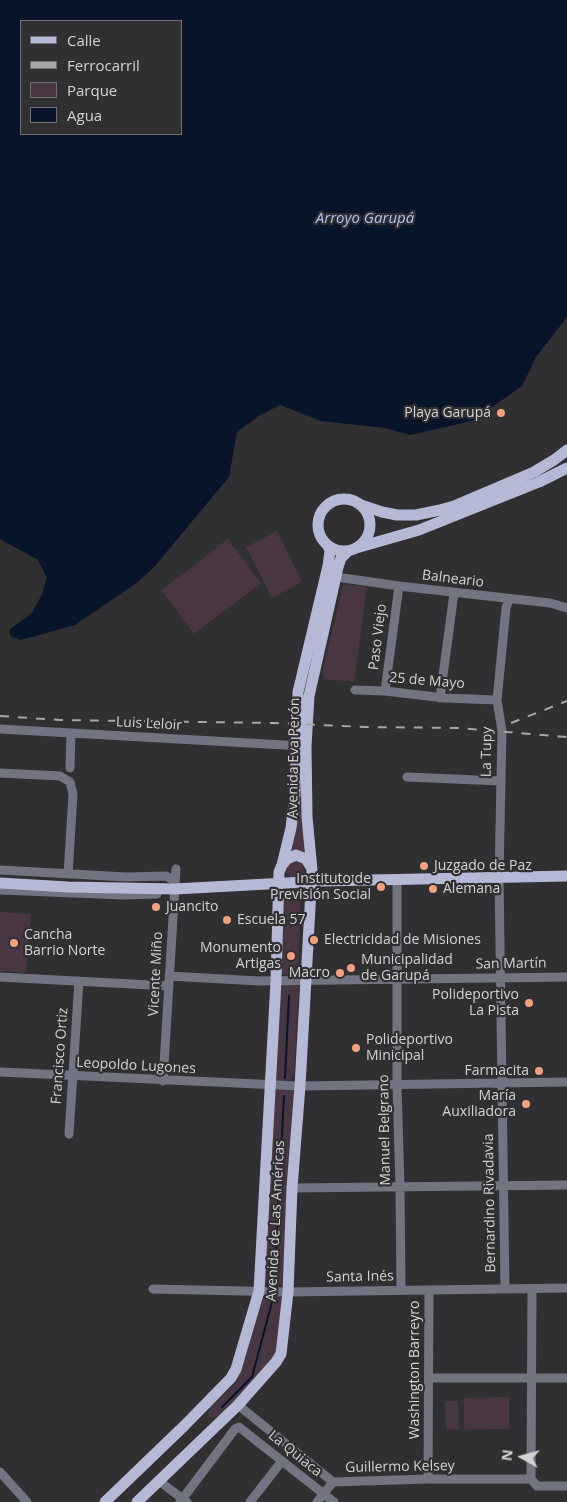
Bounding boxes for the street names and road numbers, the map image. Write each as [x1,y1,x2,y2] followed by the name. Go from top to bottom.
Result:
[421,567,485,591] street label: Balneario
[366,603,390,671] street label: Paso Viejo
[389,669,465,693] street label: 25 de Mayo
[285,697,303,819] street label: Avenida Eva Perón
[116,714,182,734] street label: Luis Leloir
[478,727,496,777] street label: La Tupy
[145,931,167,1017] street label: Vicente Miño
[475,955,547,973] street label: San Martín
[48,1007,72,1105] street label: Francisco Ortiz
[76,1054,196,1078] street label: Leopoldo Lugones
[376,1074,394,1186] street label: Manuel Belgrano
[480,1133,500,1273] street label: Bernardino Rivadavia
[263,1140,289,1302] street label: Avenida de Las Américas
[326,1268,394,1286] street label: Santa Inés
[407,1301,423,1439] street label: Washington Barreyro
[265,1427,325,1481] street label: La Quiaca
[345,1458,455,1476] street label: Guillermo Kelsey

